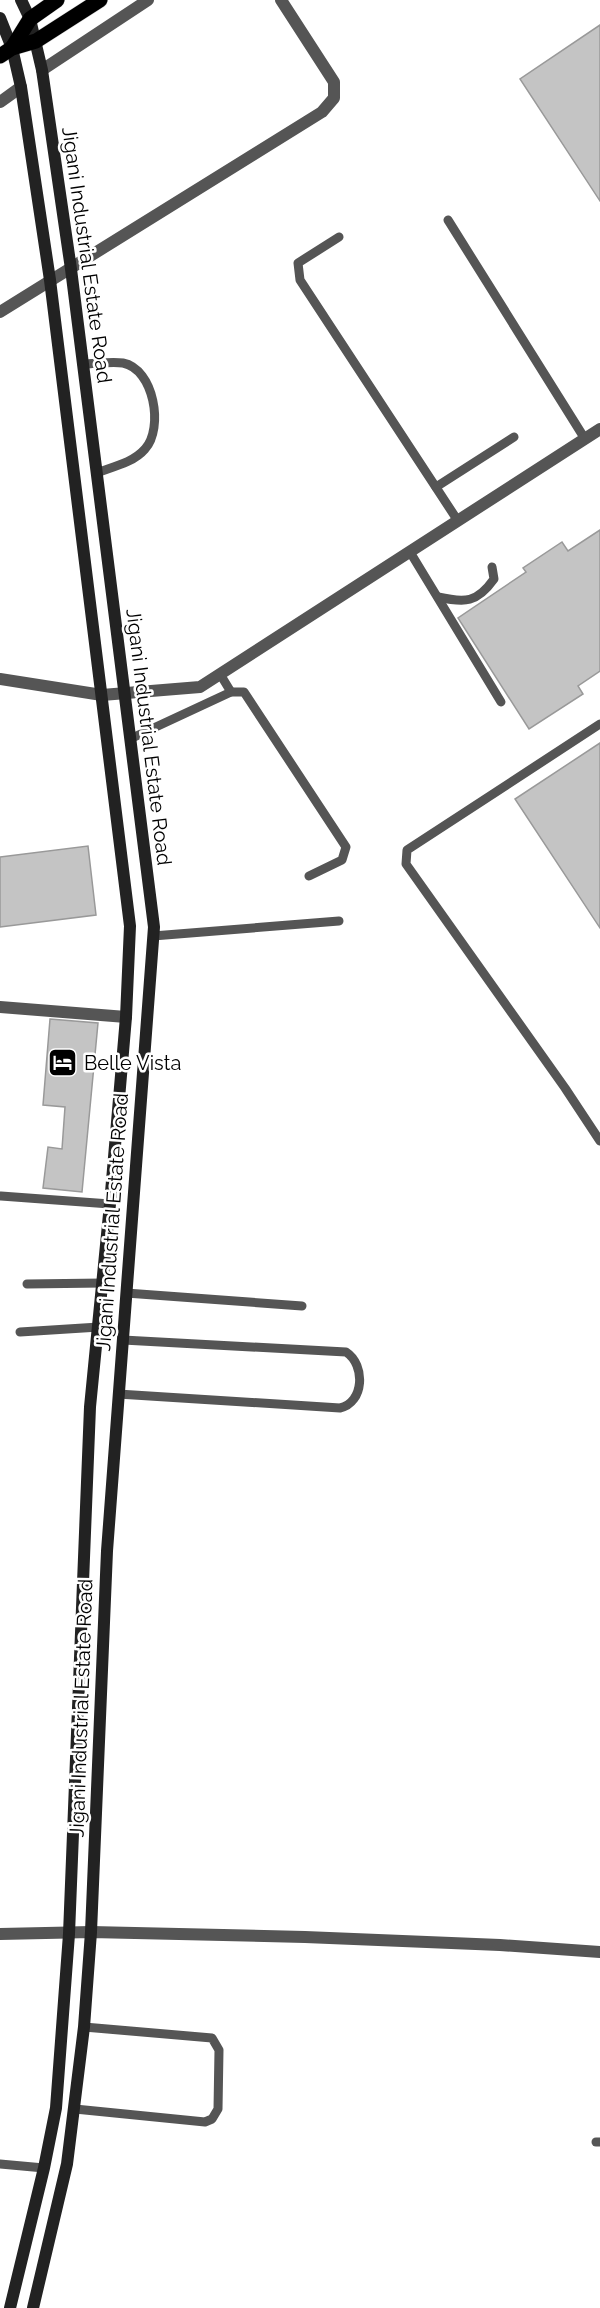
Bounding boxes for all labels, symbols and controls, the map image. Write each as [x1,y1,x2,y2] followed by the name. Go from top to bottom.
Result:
[57,125,117,385] street label: Jigani Industrial Estate Road
[121,607,177,867] street label: Jigani Industrial Estate Road
[47,1047,79,1079] hotel icon: Belle Vista
[84,1051,181,1075] place label: Belle Vista
[91,1092,133,1352] street label: Jigani Industrial Estate Road
[64,1578,98,1838] street label: Jigani Industrial Estate Road

